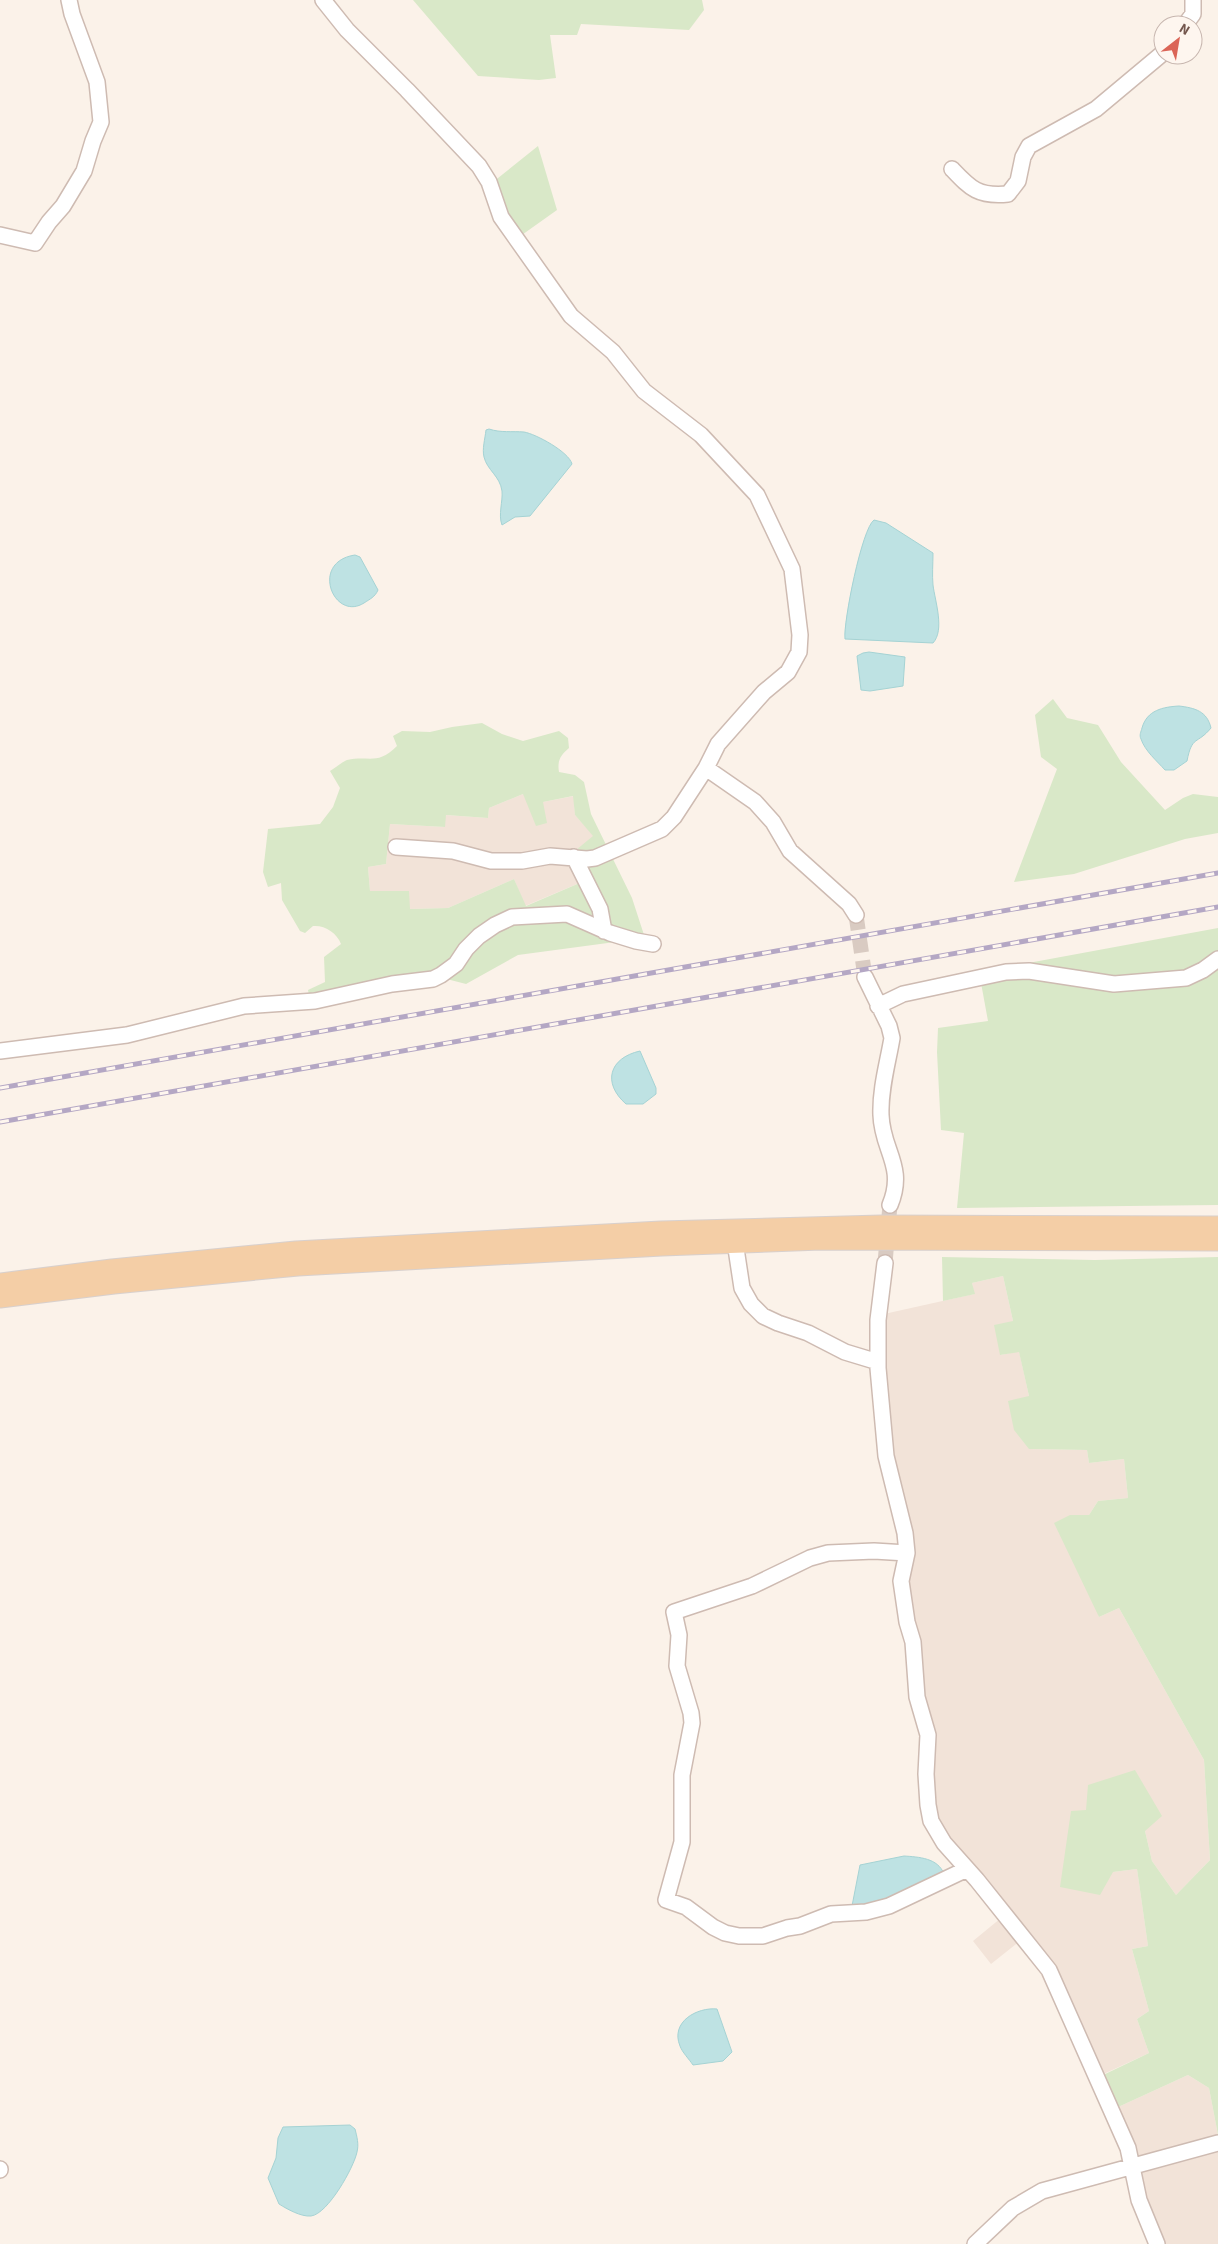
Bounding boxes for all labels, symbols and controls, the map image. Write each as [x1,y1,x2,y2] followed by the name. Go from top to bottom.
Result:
[1153,15,1203,65] north arrow
[1175,19,1193,41] text: N

